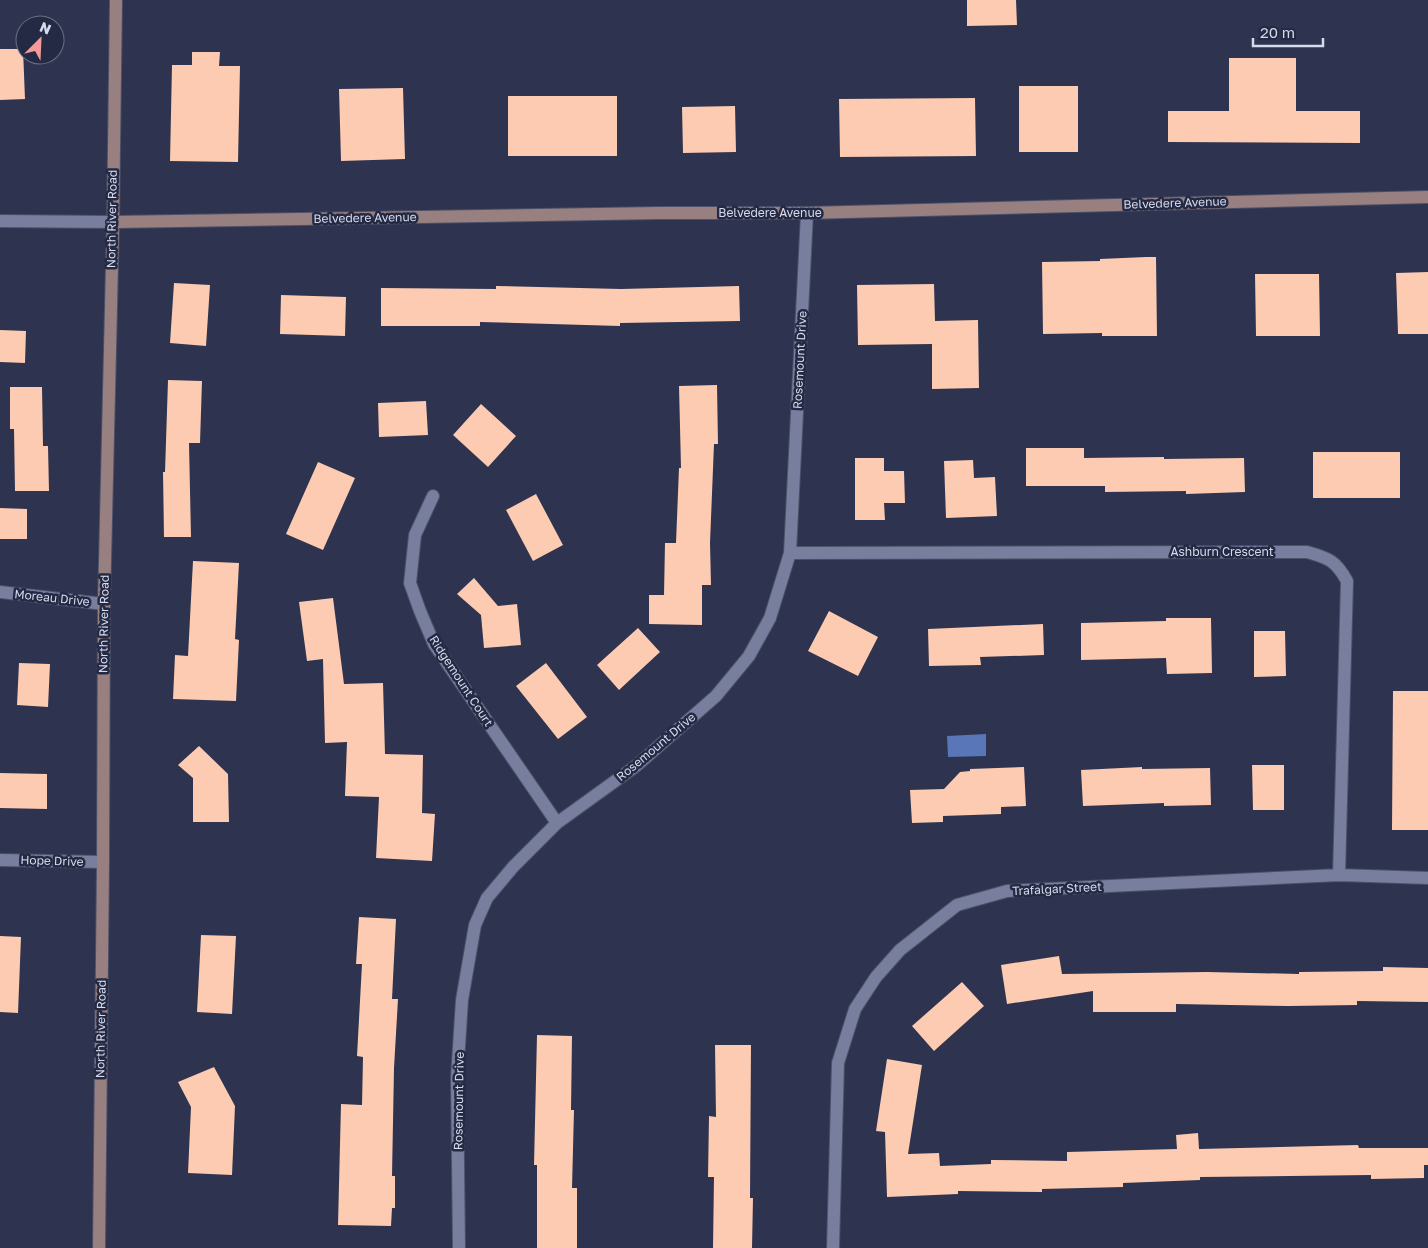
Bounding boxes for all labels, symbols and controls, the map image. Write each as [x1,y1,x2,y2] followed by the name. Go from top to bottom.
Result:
[15,15,65,65] north arrow
[1253,15,1323,47] scale bar
[37,18,54,38] text: N
[1260,23,1295,41] text: 20 m
[103,170,120,268] street label: North River Road
[1123,193,1227,212] street label: Belvedere Avenue
[718,205,822,220] street label: Belvedere Avenue
[313,209,417,226] street label: Belvedere Avenue
[789,310,810,410] street label: Rosemount Drive
[1170,544,1274,559] street label: Ashburn Crescent
[95,575,112,673] street label: North River Road
[14,586,91,609] street label: Moreau Drive
[426,632,497,729] street label: Ridgemount Court
[613,709,698,784] street label: Rosemount Drive
[20,852,84,869] street label: Hope Drive
[1012,879,1102,898] street label: Trafalgar Street
[92,980,109,1078] street label: North River Road
[450,1052,467,1150] street label: Rosemount Drive

